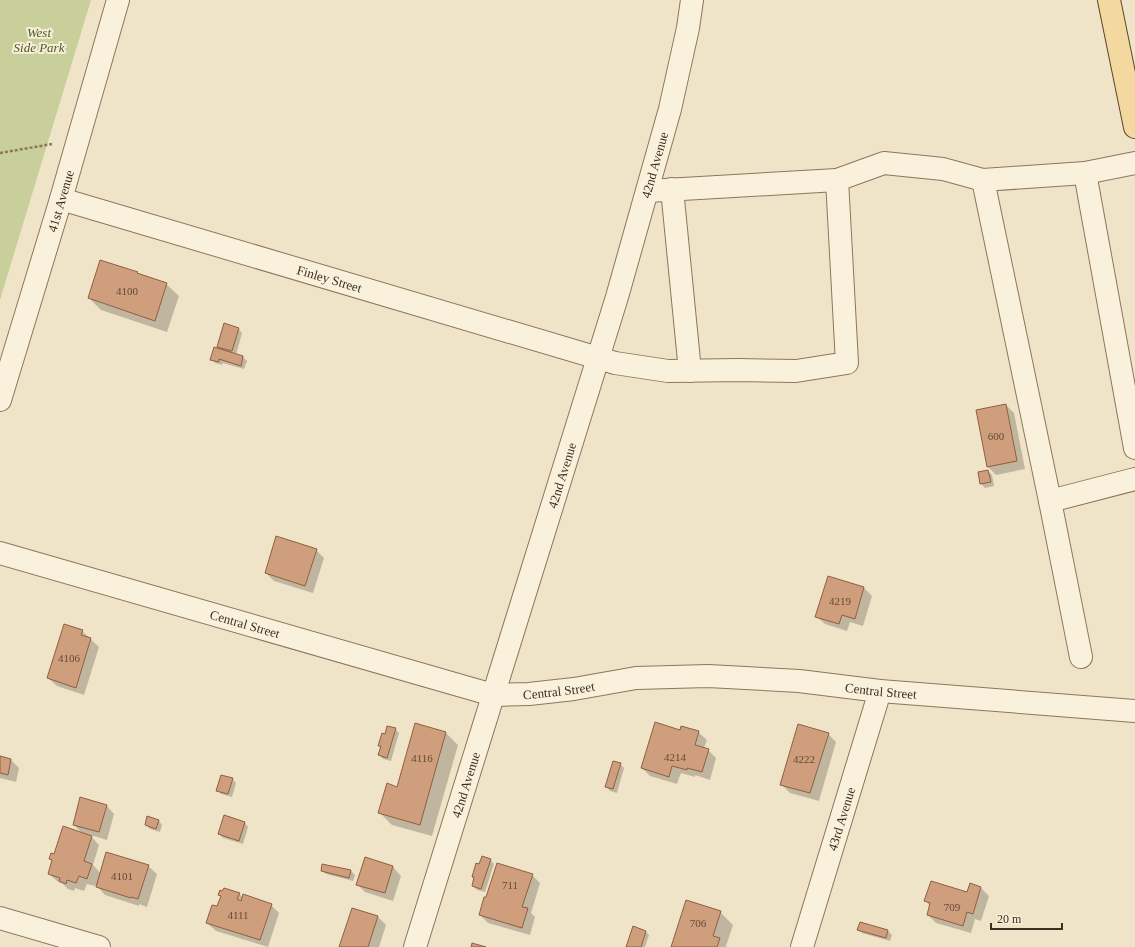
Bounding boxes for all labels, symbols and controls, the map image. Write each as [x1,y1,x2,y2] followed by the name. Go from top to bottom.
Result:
[14,25,65,55] park label: West Side Park
[638,130,671,200] street label: 42nd Avenue
[44,168,77,234] street label: 41st Avenue
[295,262,364,296] street label: Finley Street
[116,285,139,297] house number: 4100
[988,430,1005,442] house number: 600
[545,440,579,510] street label: 42nd Avenue
[829,595,852,607] house number: 4219
[208,607,282,641] street label: Central Street
[58,652,81,664] house number: 4106
[523,678,596,702] street label: Central Street
[844,680,918,702] street label: Central Street
[449,750,483,820] street label: 42nd Avenue
[664,751,687,763] house number: 4214
[411,752,433,764] house number: 4116
[793,753,815,765] house number: 4222
[825,785,858,853] street label: 43rd Avenue
[111,870,133,882] house number: 4101
[502,879,518,891] house number: 711
[944,901,961,913] house number: 709
[991,905,1062,931] scale bar
[227,909,249,921] house number: 4111
[997,912,1022,926] text: 20 m
[690,917,707,929] house number: 706

